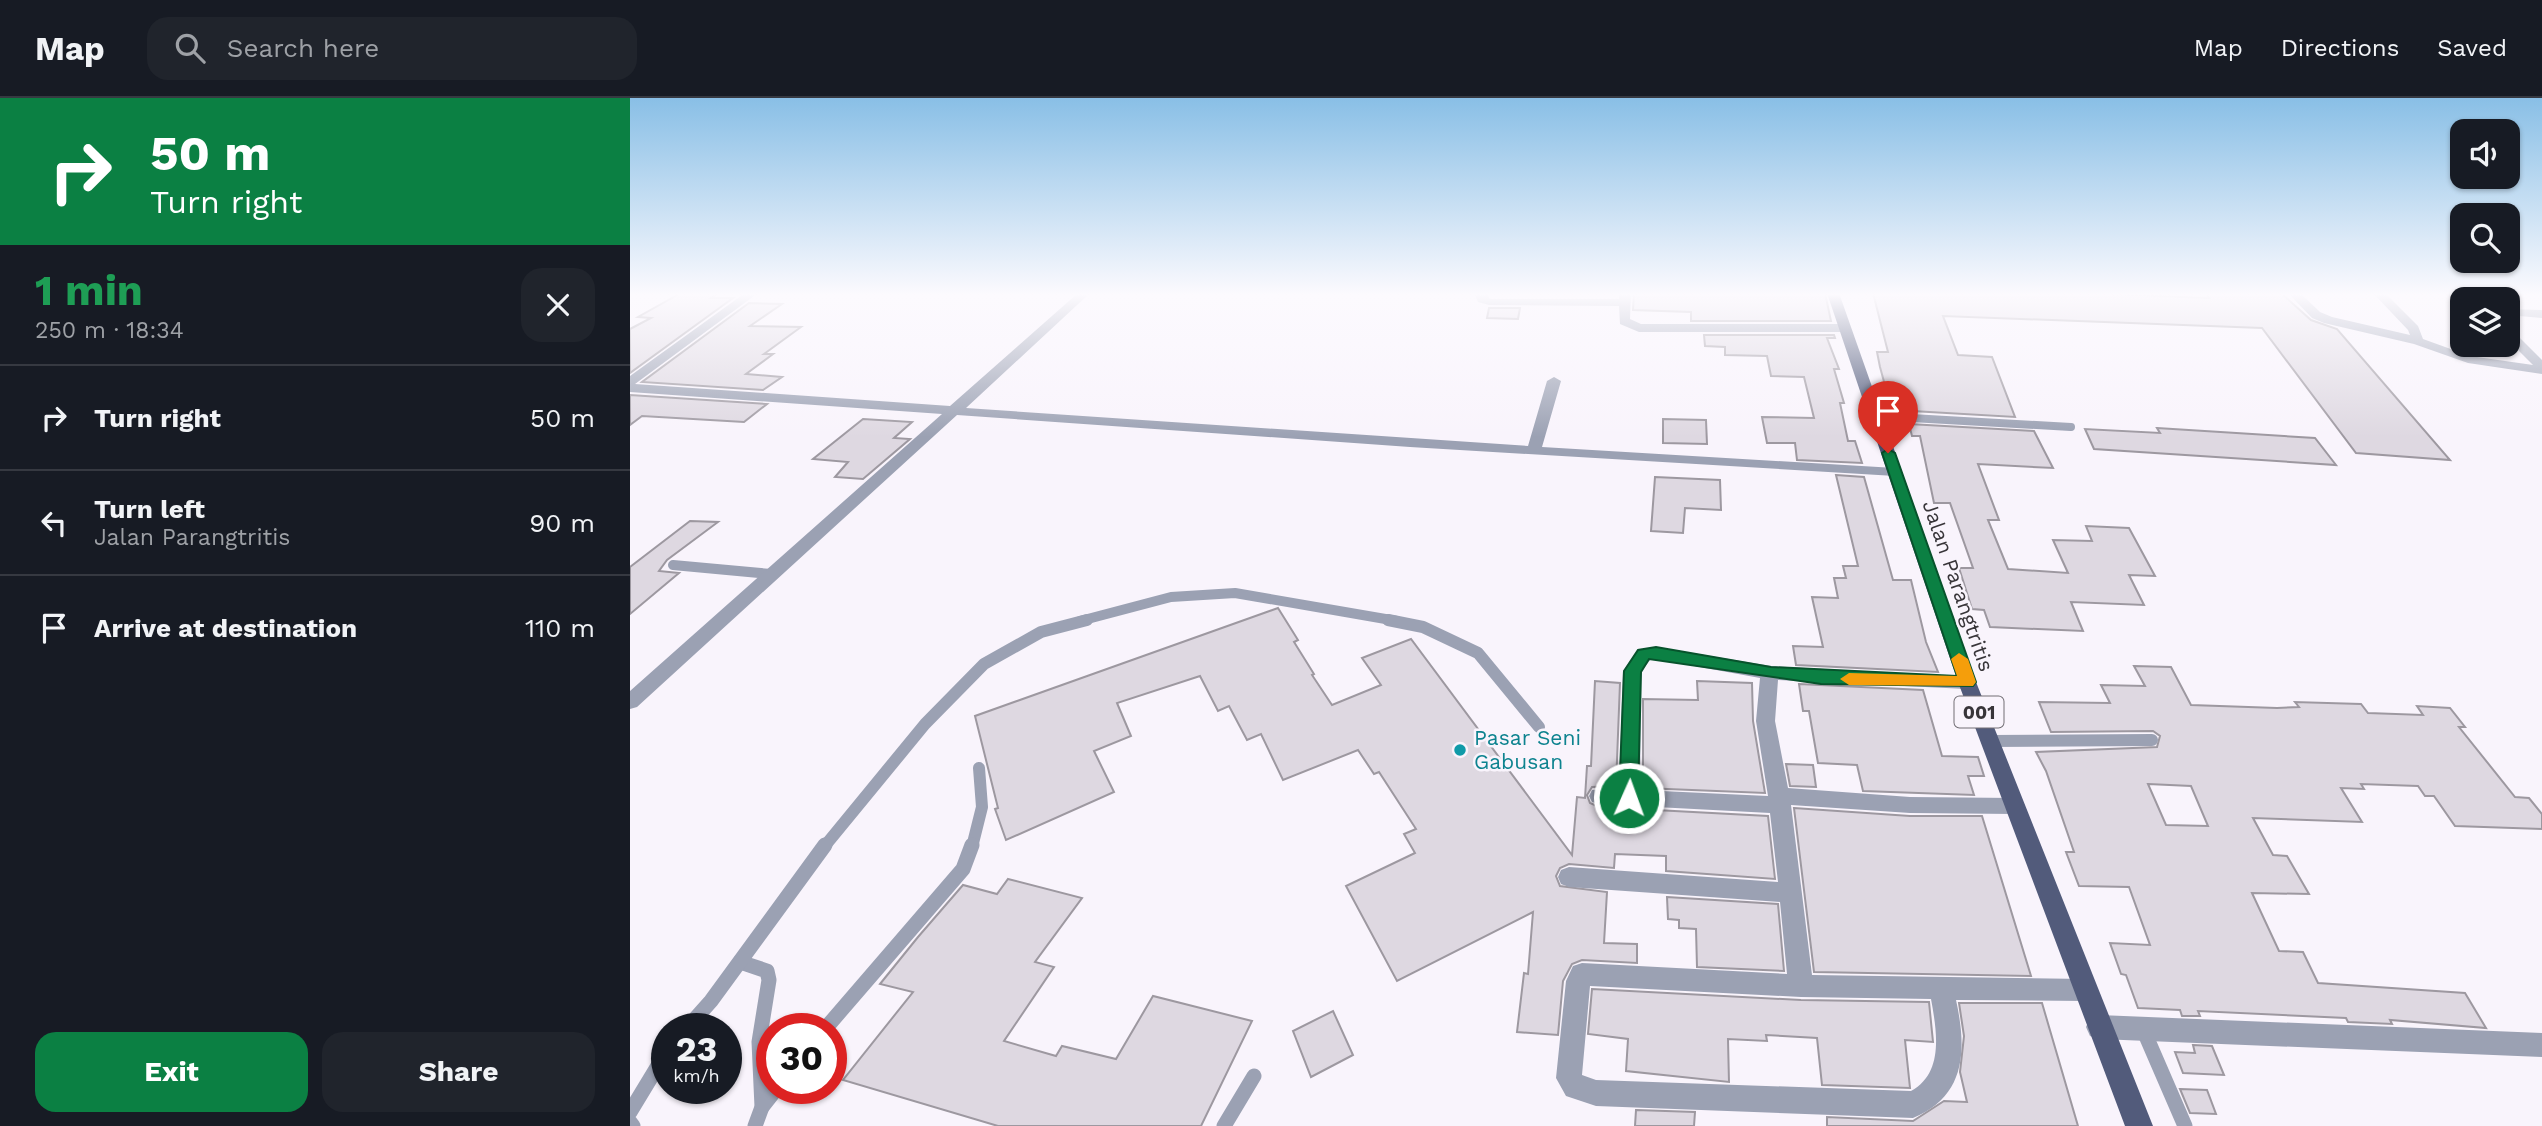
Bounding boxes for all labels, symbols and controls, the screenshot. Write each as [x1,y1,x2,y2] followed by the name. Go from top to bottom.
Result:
[147,17,637,80] search box
[35,29,105,68] text: Map
[171,29,209,67] icon: search
[227,33,379,63] text: Search here
[2194,34,2243,62] text: Map
[2281,34,2399,62] text: Directions
[2437,34,2507,62] text: Saved
[2450,119,2520,357] map controls
[2450,119,2520,189] button: sound
[150,124,270,182] text: 50 m
[35,126,126,217] icon: right
[150,183,302,221] text: Turn right
[2450,203,2520,273] button: search
[35,266,143,315] text: 1 min
[521,268,595,342] button: close
[2450,287,2520,357] button: layers
[35,317,184,344] text: 250 m · 18:34
[1858,381,1918,453] pin
[1869,392,1907,430] icon: arrive
[35,399,73,437] icon: right
[94,403,221,433] text: Turn right
[530,403,595,433] text: 50 m
[94,494,205,524] text: Turn left
[1917,497,1999,675] street label: Jalan Parangtritis
[35,504,73,542] icon: left
[529,508,595,538] text: 90 m
[94,524,290,551] text: Jalan Parangtritis
[35,609,73,647] icon: arrive
[94,613,357,643] text: Arrive at destination
[525,613,595,643] text: 110 m
[1954,696,2004,727] road number: 001
[1474,725,1581,774] place label: Pasar Seni Gabusan
[1452,742,1468,758] marker: Pasar Seni Gabusan
[1592,761,1666,835] position arrow
[756,1013,847,1104] speed limit sign: 30
[676,1028,717,1070] text: 23
[35,1032,308,1112] button: Exit
[322,1032,595,1112] button: Share
[673,1065,720,1086] text: km/h

